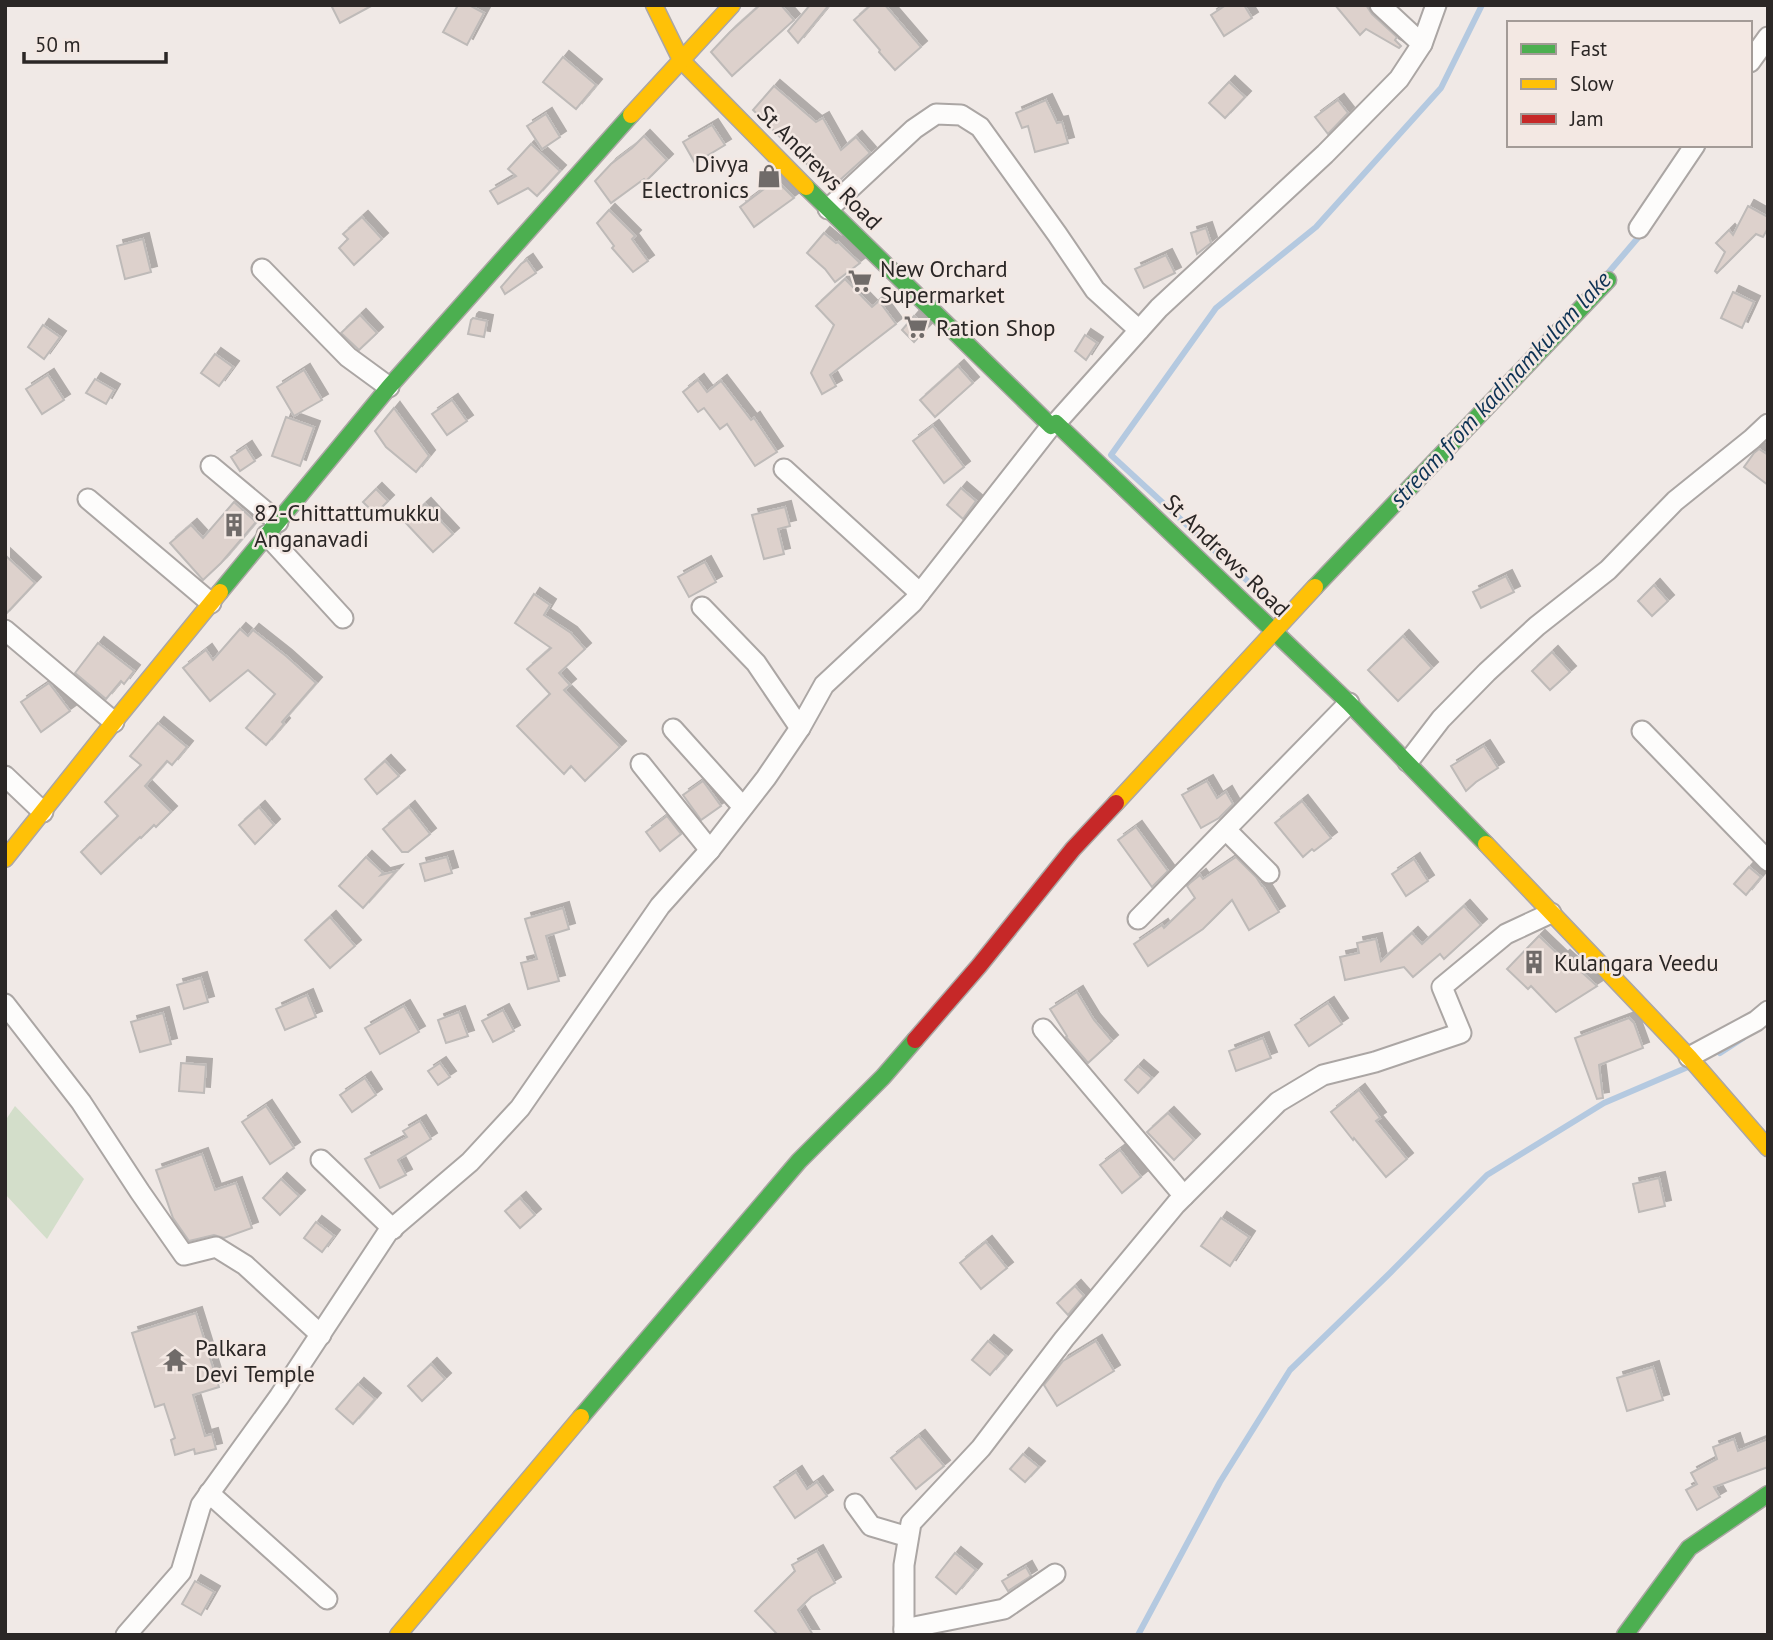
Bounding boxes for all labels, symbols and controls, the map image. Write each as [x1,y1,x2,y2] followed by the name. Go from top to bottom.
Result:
[24,21,166,65] scale bar
[1507,21,1752,147] legend
[35,31,81,58] text: 50 m
[1570,35,1607,62] text: Fast
[1570,70,1614,97] text: Slow
[752,99,888,235] street label: St Andrews Road
[1569,105,1604,132] text: Jam
[641,149,749,204] place label: Divya Electronics
[755,162,783,190] shop icon: Divya Electronics
[880,254,1008,309] place label: New Orchard Supermarket
[1382,264,1618,514] water label: stream from kadinamkulam lake
[846,267,874,295] supermarket icon: New Orchard Supermarket
[902,313,930,341] supermarket icon: Ration Shop
[936,313,1055,342] place label: Ration Shop
[1158,487,1296,623] street label: St Andrews Road
[254,498,440,553] place label: 82-Chittattumukku Anganavadi
[220,511,248,539] building icon: 82-Chittattumukku Anganavadi
[1520,948,1548,976] building icon: Kulangara Veedu
[1554,948,1719,977] place label: Kulangara Veedu
[195,1333,315,1388] place label: Palkara Devi Temple
[161,1346,189,1374] temple icon: Palkara Devi Temple

